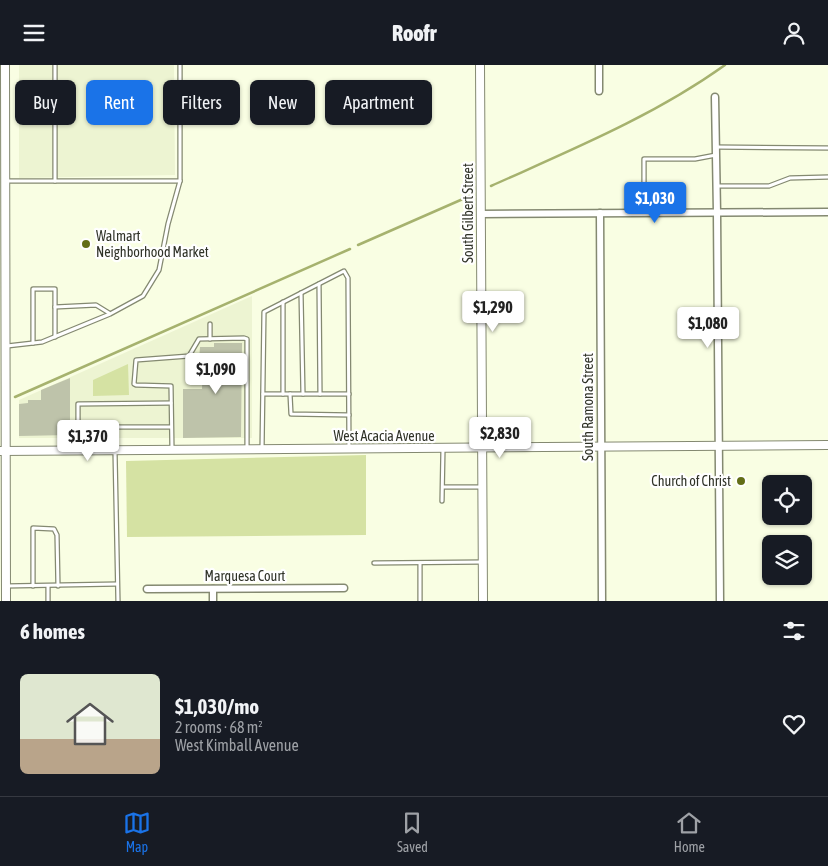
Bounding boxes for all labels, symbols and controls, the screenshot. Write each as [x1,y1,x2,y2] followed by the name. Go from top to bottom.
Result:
[20,19,48,47] icon: menu
[780,19,808,47] icon: person
[392,20,436,46] text: Roofr
[15,80,76,125] chip: Buy
[86,80,153,125] chip: Rent
[163,80,240,125] chip: Filters
[250,80,315,125] chip: New
[325,80,432,125] chip: Apartment
[460,163,476,263] street label: South Gilbert Street
[614,181,696,224] pin: $1,030
[635,189,675,207] text: $1,030
[96,228,209,260] place label: Walmart Neighborhood Market
[80,238,92,250] marker: Walmart Neighborhood Market
[452,291,534,333] pin: $1,290
[473,298,513,316] text: $1,290
[667,307,749,349] pin: $1,080
[688,314,728,332] text: $1,080
[175,353,257,395] pin: $1,090
[580,353,596,461] street label: South Ramona Street
[196,360,236,378] text: $1,090
[459,417,541,459] pin: $2,830
[47,419,129,462] pin: $1,370
[480,424,520,442] text: $2,830
[68,427,108,445] text: $1,370
[333,428,435,444] street label: West Acacia Avenue
[651,473,731,489] place label: Church of Christ
[735,475,747,487] marker: Church of Christ
[762,475,812,585] map controls
[762,475,812,525] button: locate
[762,535,812,585] button: layers
[205,568,285,584] street label: Marquesa Court
[780,617,808,645] icon: filters
[20,619,85,643] text: 6 homes
[60,694,120,754] icon: home
[175,694,259,718] text: $1,030/mo
[780,710,808,738] icon: heart
[175,718,263,736] text: 2 rooms · 68 m²
[175,736,299,754] text: West Kimball Avenue
[123,809,151,855] tab: Map
[397,809,428,855] tab: Saved
[674,809,705,855] tab: Home

